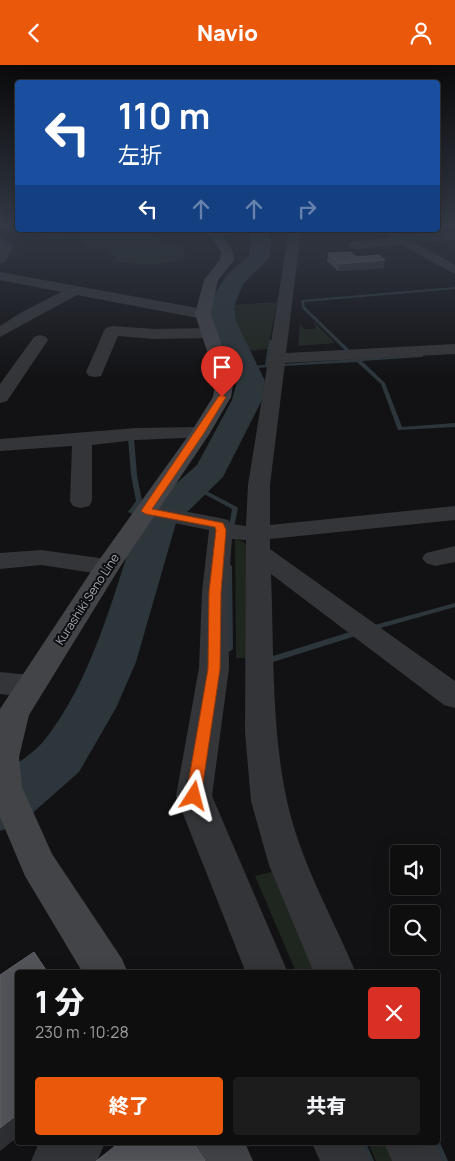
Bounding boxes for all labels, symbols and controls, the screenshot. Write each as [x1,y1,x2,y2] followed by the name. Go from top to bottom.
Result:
[197,18,258,48] text: Navio
[20,19,48,47] icon: back
[407,19,435,47] icon: person
[118,92,210,140] text: 110 m
[35,100,100,165] icon: left
[118,140,162,170] text: 左折
[134,195,162,223] icon: left
[187,195,215,223] icon: ahead
[240,195,268,223] icon: ahead
[293,195,321,223] icon: right
[201,346,243,397] pin
[208,353,236,381] icon: arrive
[51,550,123,648] street label: Kurashiki Seno Line
[167,769,219,821] position arrow
[390,845,440,955] map controls
[390,845,440,895] button: sound
[390,905,440,955] button: search
[35,981,85,1022] text: 1 分
[368,987,420,1039] button: close
[35,1021,129,1043] text: 230 m · 10:28
[35,1077,223,1135] button: 終了
[233,1077,420,1135] button: 共有

